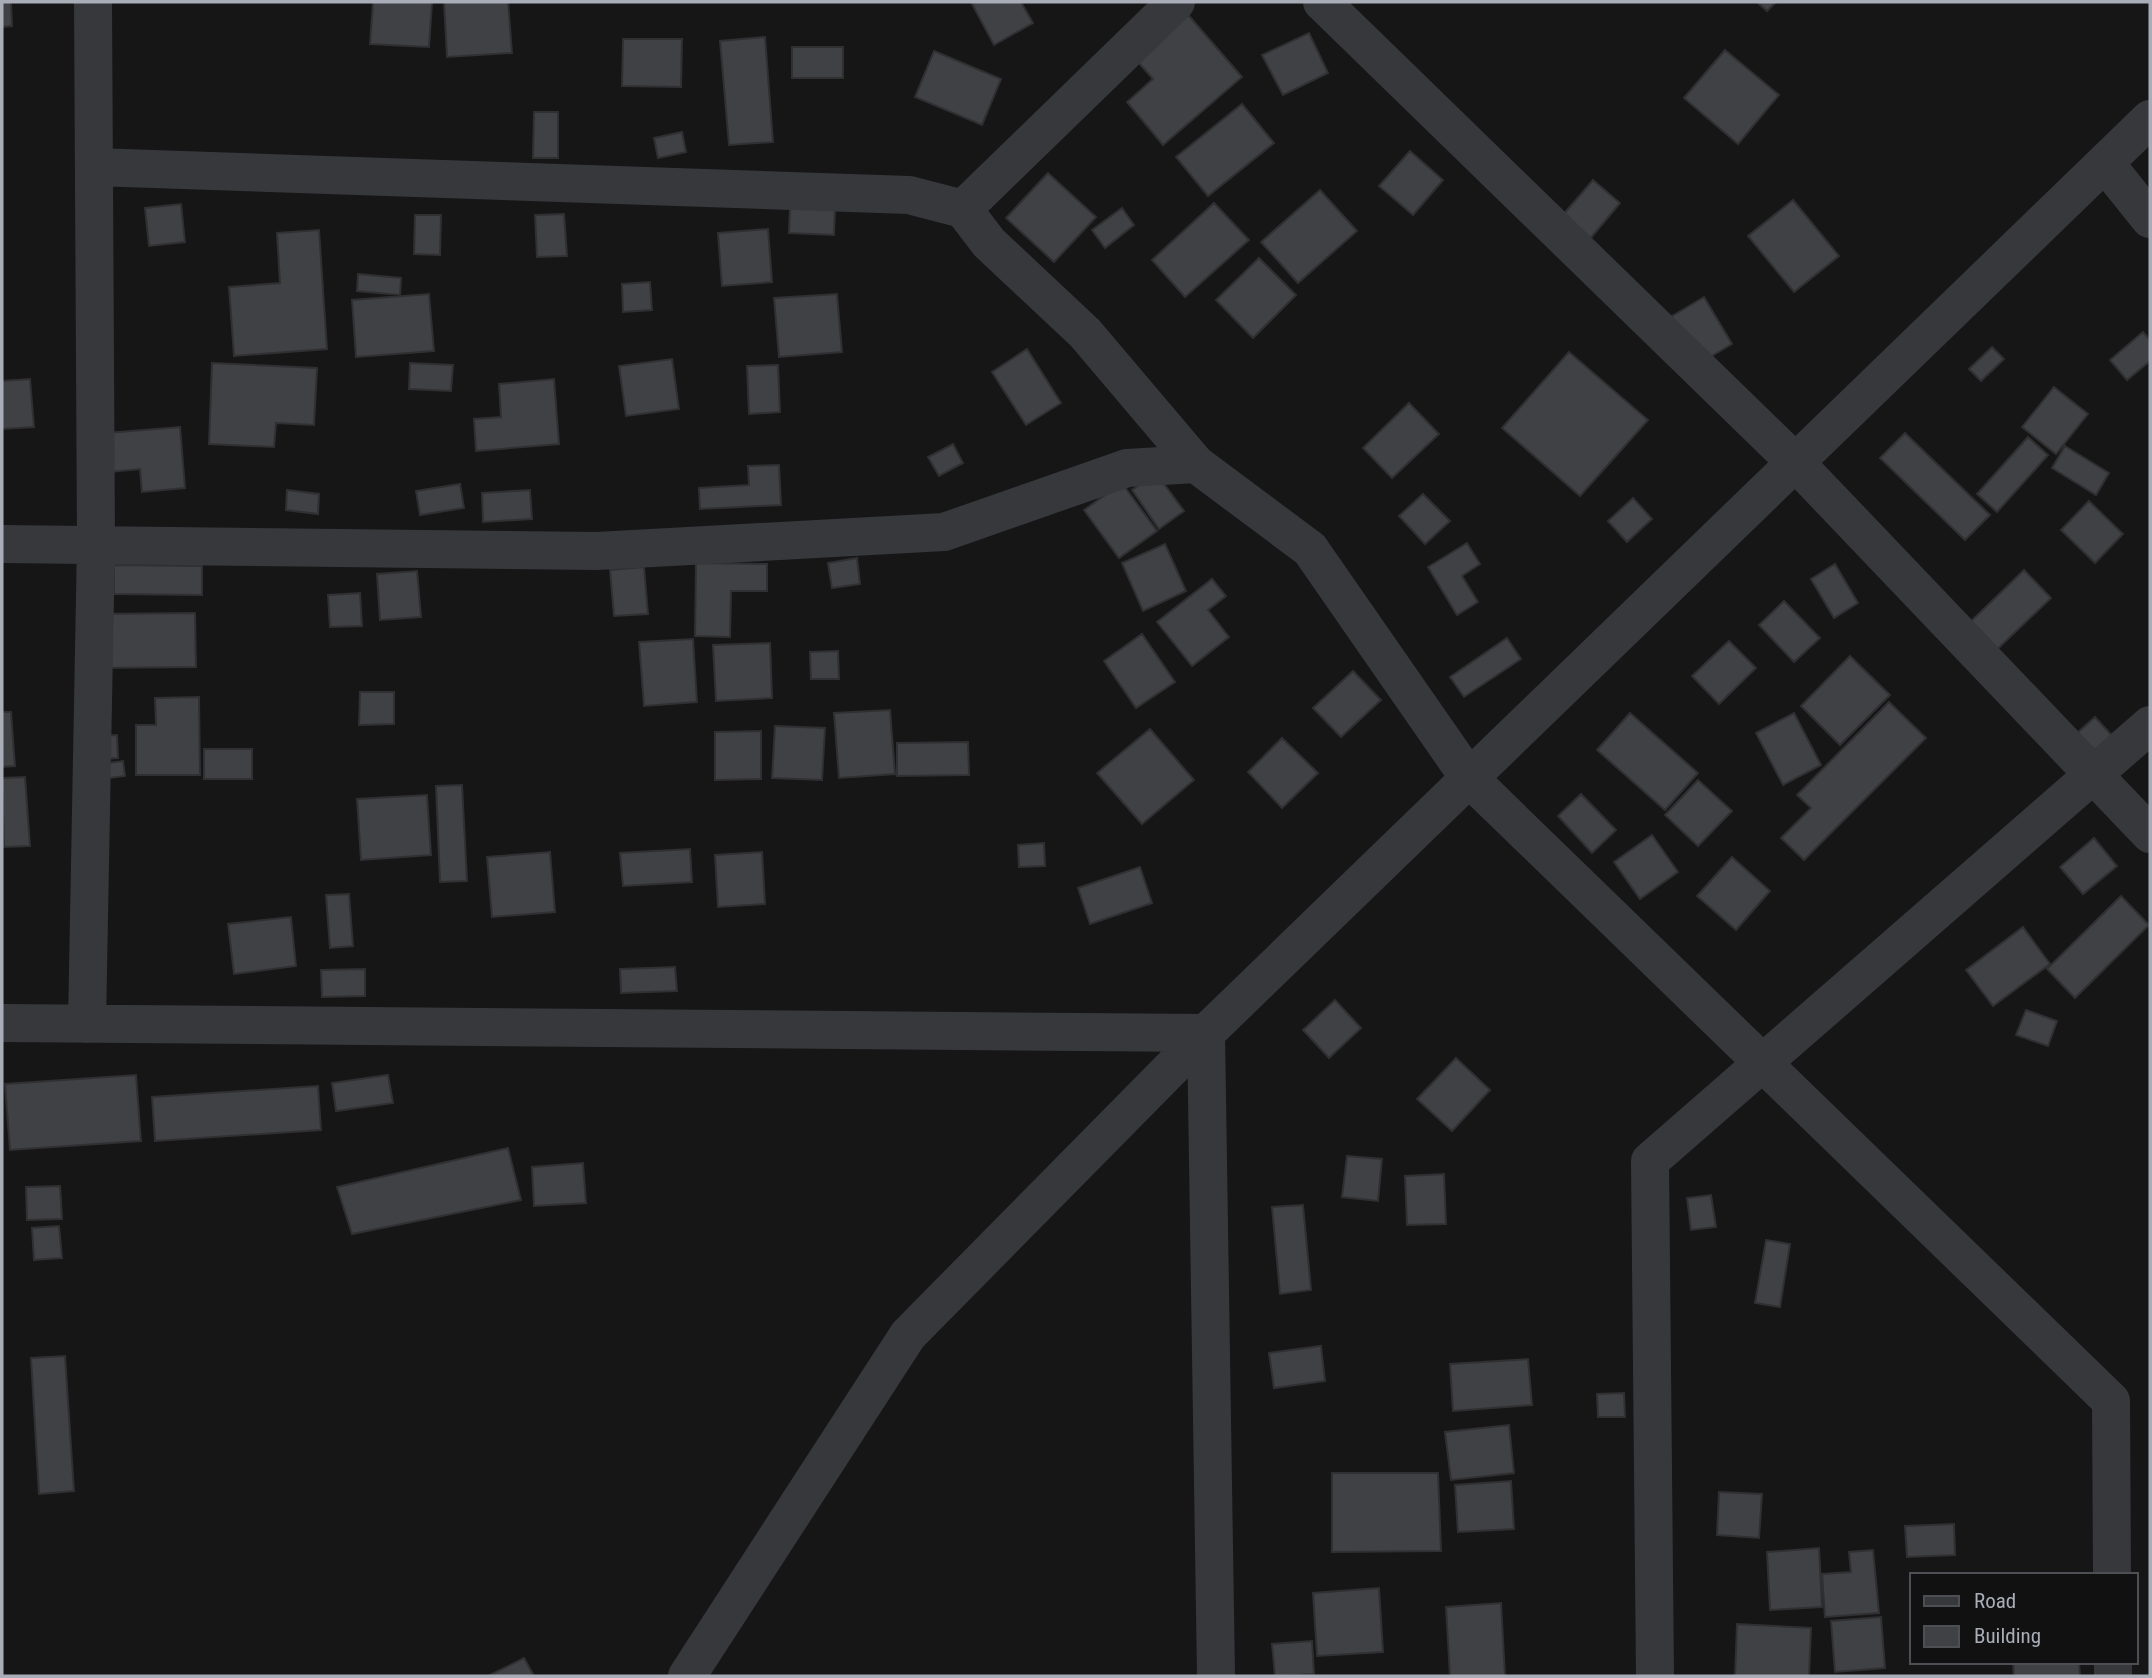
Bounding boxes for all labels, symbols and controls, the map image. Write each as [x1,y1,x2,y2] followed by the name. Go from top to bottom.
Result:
[1910,1573,2138,1664] legend
[1974,1589,2016,1613] text: Road
[1974,1624,2041,1648] text: Building

